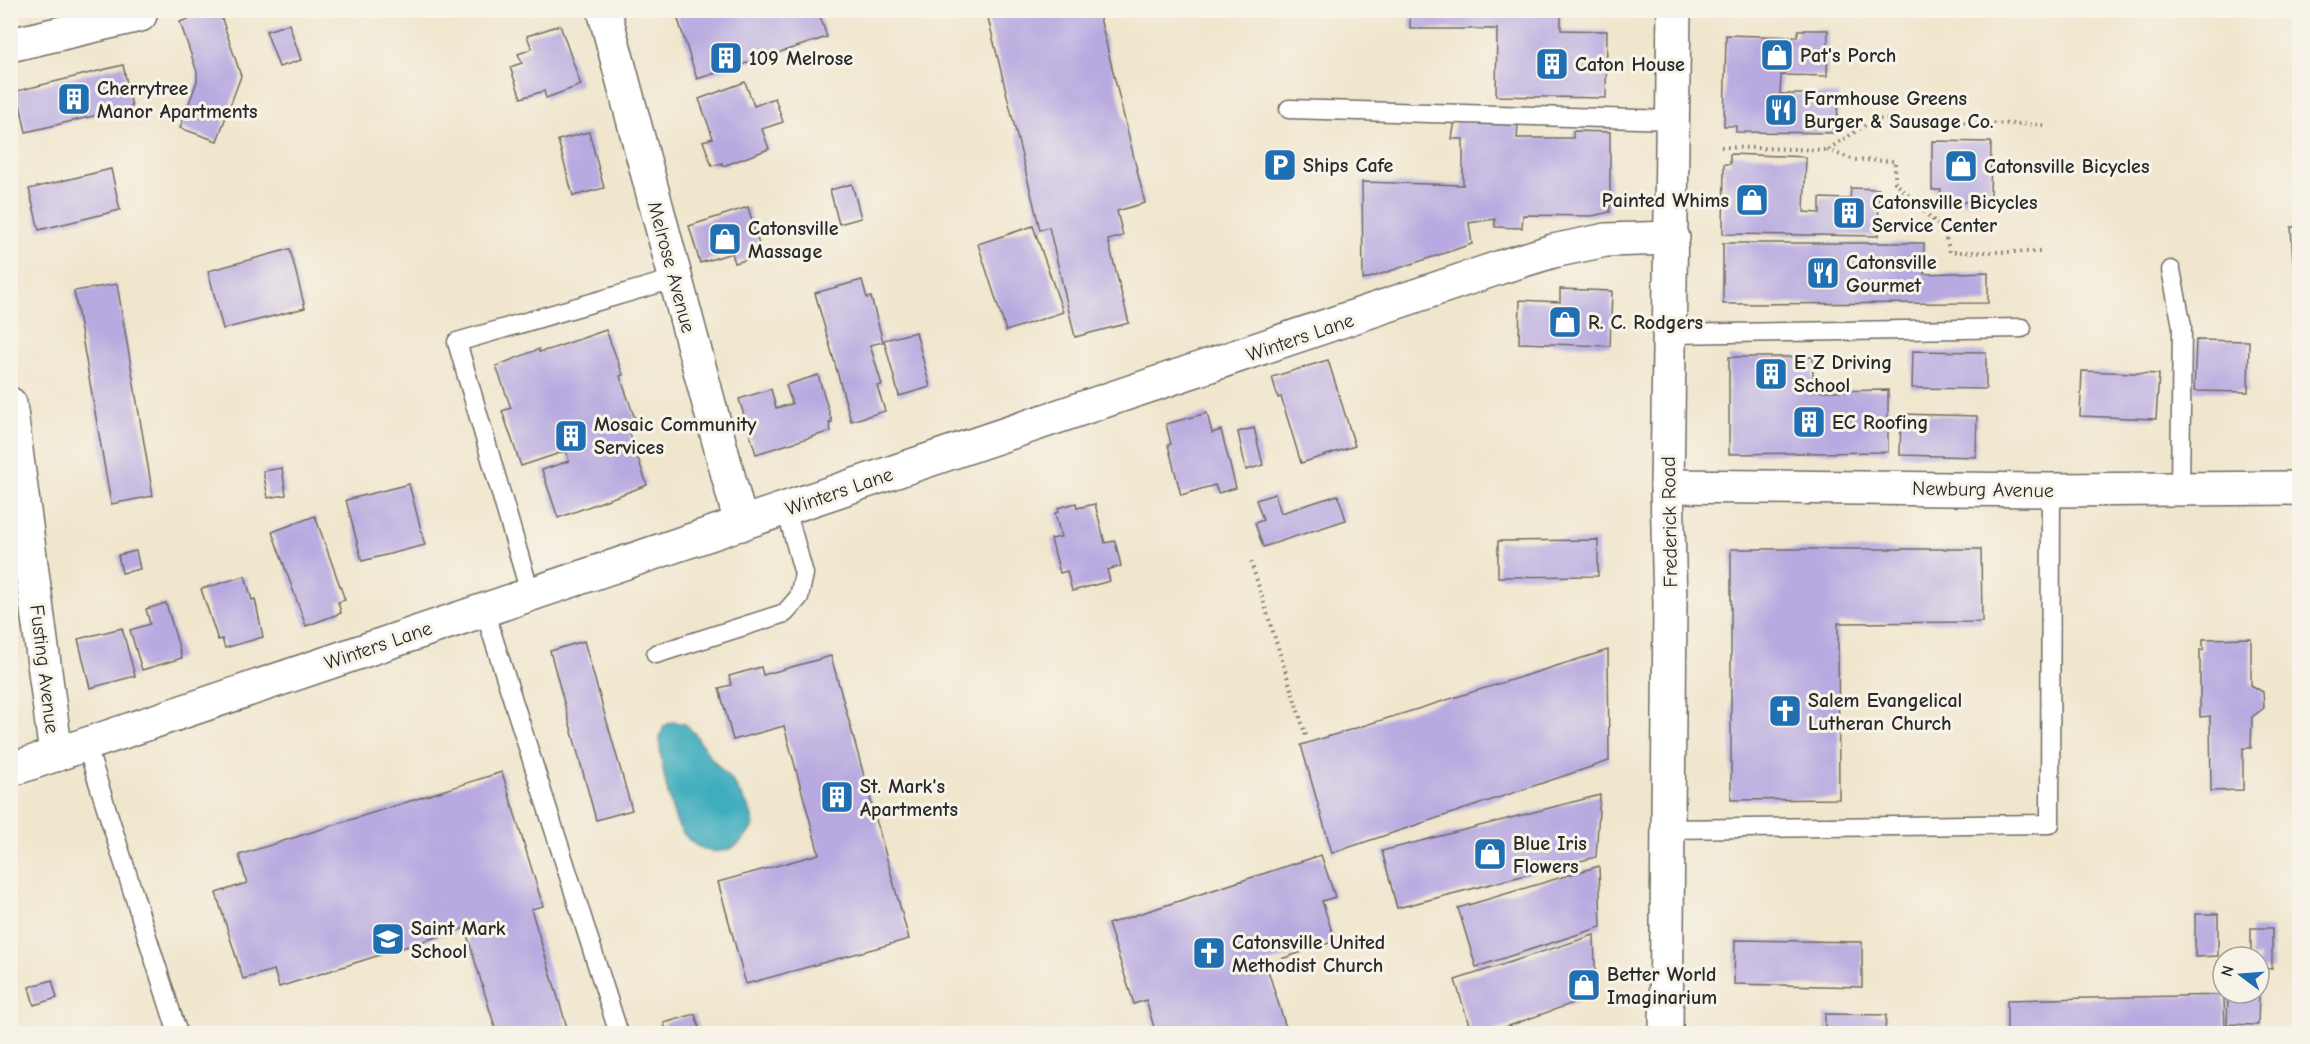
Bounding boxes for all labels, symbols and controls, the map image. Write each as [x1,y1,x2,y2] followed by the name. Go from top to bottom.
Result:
[1759,37,1795,73] shop icon: Pat's Porch
[708,40,744,76] building icon: 109 Melrose
[1800,44,1896,67] place label: Pat's Porch
[1534,46,1570,82] building icon: Caton House
[749,47,853,70] place label: 109 Melrose
[1575,53,1685,76] place label: Caton House
[97,77,258,123] place label: Cherrytree Manor Apartments
[56,81,92,117] building icon: Cherrytree Manor Apartments
[1804,87,1994,133] place label: Farmhouse Greens Burger & Sausage Co.
[1763,92,1799,128] restaurant icon: Farmhouse Greens Burger & Sausage Co.
[1262,147,1298,183] parking icon: Ships Cafe
[1943,148,1979,184] shop icon: Catonsville Bicycles
[1303,154,1394,177] place label: Ships Cafe
[1984,155,2149,178] place label: Catonsville Bicycles
[1734,182,1770,218] shop icon: Painted Whims
[1602,189,1729,212] place label: Painted Whims
[1872,191,2037,237] place label: Catonsville Bicycles Service Center
[1831,195,1867,231] building icon: Catonsville Bicycles Service Center
[643,199,700,335] street label: Melrose Avenue
[748,217,839,263] place label: Catonsville Massage
[707,221,743,257] shop icon: Catonsville Massage
[1846,251,1937,297] place label: Catonsville Gourmet
[1805,255,1841,291] restaurant icon: Catonsville Gourmet
[1547,304,1583,340] shop icon: R. C. Rodgers
[1243,308,1357,367] street label: Winters Lane
[1588,311,1703,334] place label: R. C. Rodgers
[1794,351,1892,397] place label: E Z Driving School
[1753,356,1789,392] building icon: E Z Driving School
[1791,404,1827,440] building icon: EC Roofing
[1832,411,1928,434] place label: EC Roofing
[594,413,757,459] place label: Mosaic Community Services
[553,418,589,454] building icon: Mosaic Community Services
[1657,456,1682,588] street label: Frederick Road
[782,462,896,521] street label: Winters Lane
[1912,477,2054,502] street label: Newburg Avenue
[25,603,64,735] street label: Fusting Avenue
[321,616,435,675] street label: Winters Lane
[1808,689,1962,735] place label: Salem Evangelical Lutheran Church
[1767,693,1803,729] church icon: Salem Evangelical Lutheran Church
[860,775,958,821] place label: St. Mark's Apartments
[819,779,855,815] building icon: St. Mark's Apartments
[1513,832,1587,878] place label: Blue Iris Flowers
[1472,836,1508,872] shop icon: Blue Iris Flowers
[411,917,506,963] place label: Saint Mark School
[370,921,406,957] school or university icon: Saint Mark School
[1232,931,1385,977] place label: Catonsville United Methodist Church
[1191,935,1227,971] church icon: Catonsville United Methodist Church
[2211,945,2271,1005] north arrow
[1607,963,1717,1009] place label: Better World Imaginarium
[2217,964,2238,979] text: N
[1566,967,1602,1003] shop icon: Better World Imaginarium

